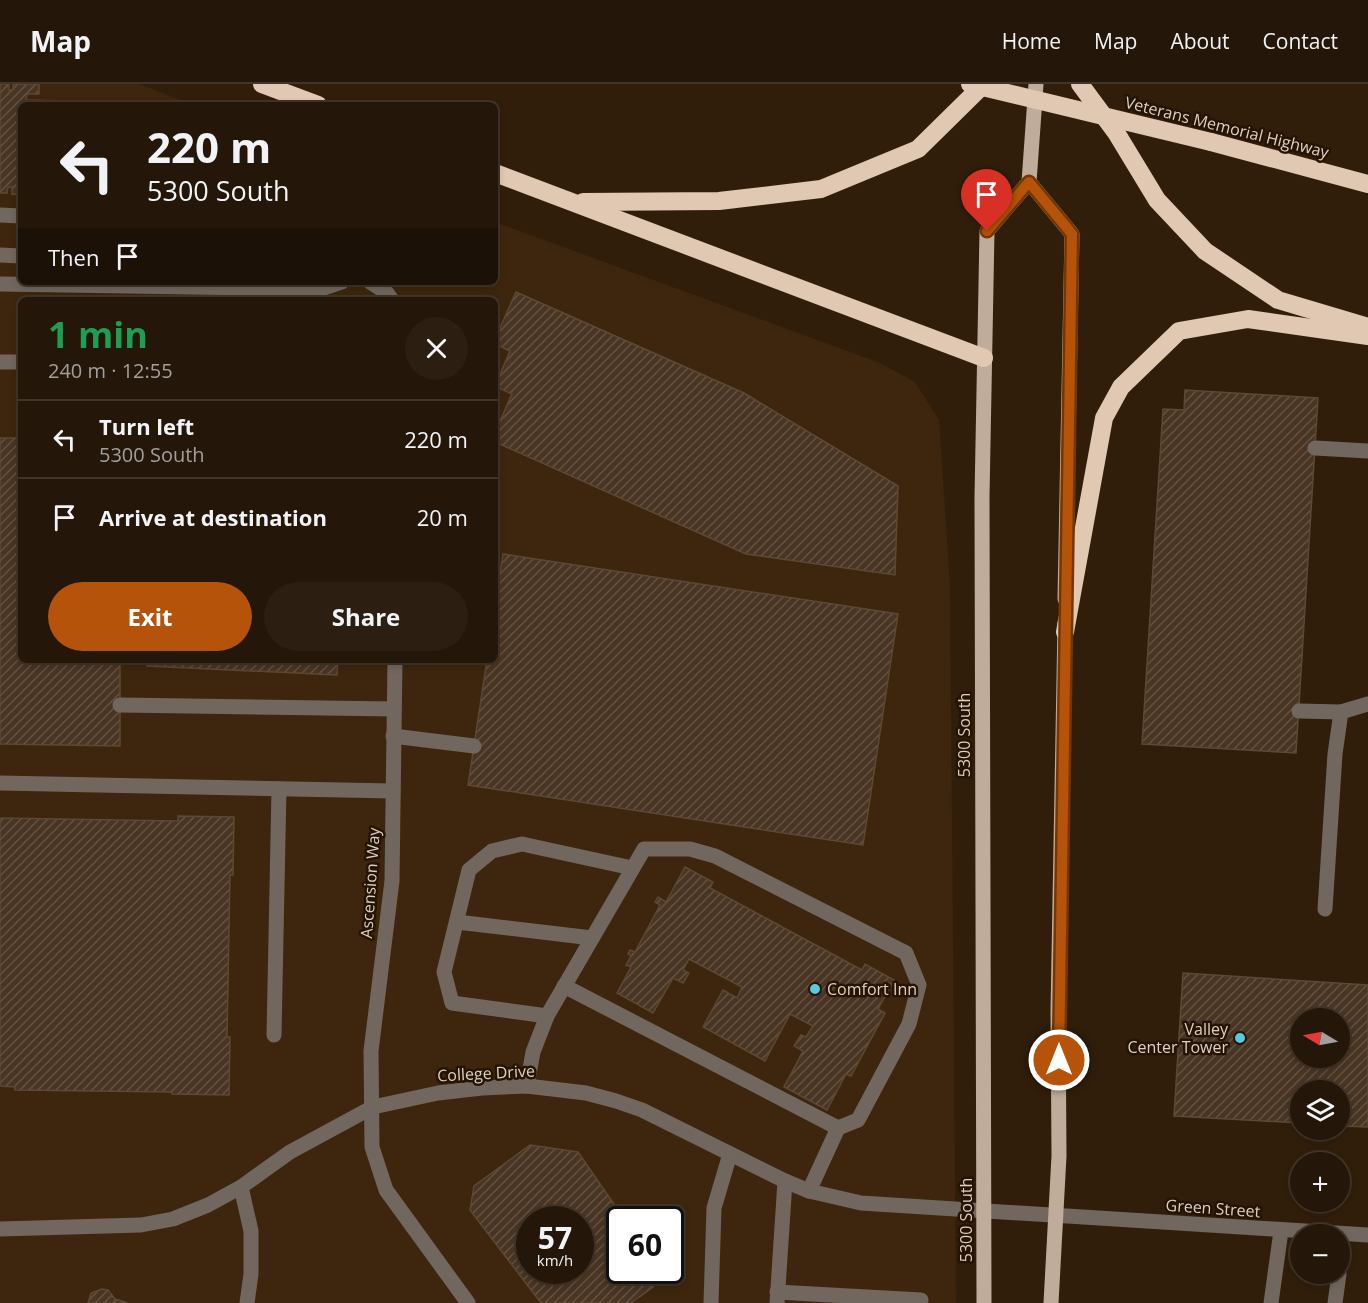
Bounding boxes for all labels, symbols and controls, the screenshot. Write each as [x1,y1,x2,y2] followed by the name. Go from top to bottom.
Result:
[30,22,91,60] text: Map
[1002,27,1061,55] text: Home
[1094,27,1137,55] text: Map
[1170,27,1230,55] text: About
[1263,27,1338,55] text: Contact
[1123,91,1332,163] street label: Veterans Memorial Highway
[147,118,271,175] text: 220 m
[48,126,126,204] icon: left
[961,169,1012,231] pin
[147,172,290,209] text: 5300 South
[970,178,1003,211] icon: arrive
[111,240,144,273] icon: arrive
[48,242,99,272] text: Then
[48,310,148,359] text: 1 min
[405,317,468,380] button: close
[48,357,173,384] text: 240 m · 12:55
[99,411,194,441] text: Turn left
[48,423,81,456] icon: left
[404,424,468,454] text: 220 m
[99,441,205,468] text: 5300 South
[48,501,81,534] icon: arrive
[99,502,327,532] text: Arrive at destination
[417,502,468,532] text: 20 m
[48,582,252,651] button: Exit
[264,582,468,651] button: Share
[953,693,975,777] street label: 5300 South
[355,826,385,939] street label: Ascension Way
[827,978,917,1000] place label: Comfort Inn
[808,982,822,996] marker: Comfort Inn
[1290,1008,1350,1068] north arrow
[1290,1008,1350,1284] map controls
[1127,1018,1229,1058] place label: Valley Center Tower
[1027,1028,1091,1092] position arrow
[1233,1031,1247,1045] marker: Valley Center Tower
[437,1059,535,1087] street label: College Drive
[1290,1080,1350,1140] button: layers
[1290,1152,1350,1212] button: +
[955,1178,977,1262] street label: 5300 South
[1165,1194,1261,1222] street label: Green Street
[606,1206,684,1284] speed limit sign: 60
[538,1217,572,1258] text: 57
[1290,1224,1350,1284] button: −
[537,1250,573,1270] text: km/h

